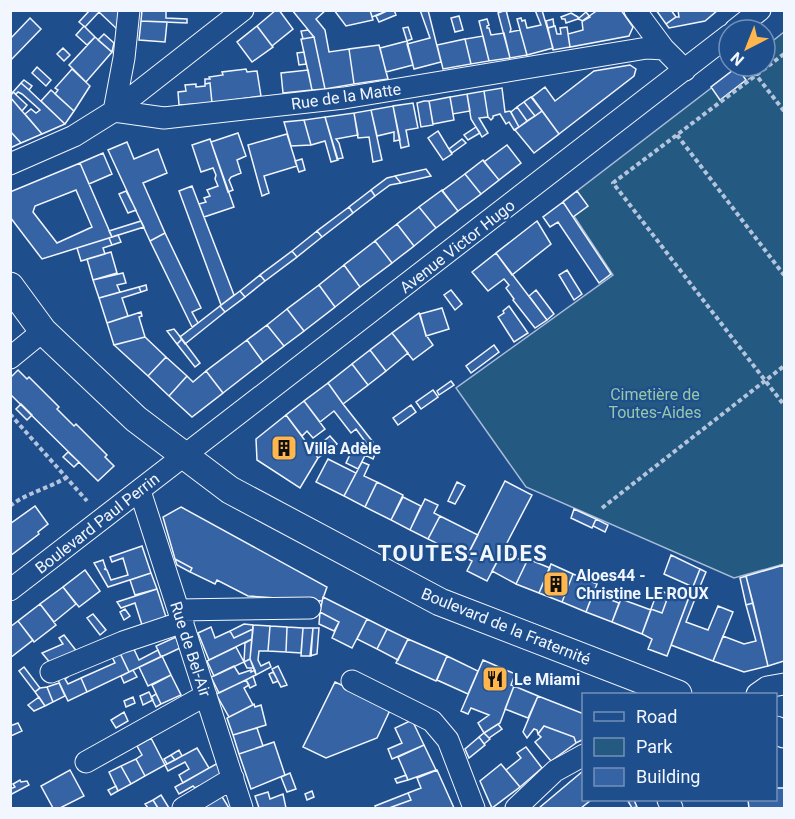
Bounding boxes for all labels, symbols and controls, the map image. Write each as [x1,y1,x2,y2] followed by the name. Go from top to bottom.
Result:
[717,18,777,78] north arrow
[727,48,748,70] text: N
[290,79,402,114] street label: Rue de la Matte
[396,196,519,297] street label: Avenue Victor Hugo
[608,385,702,422] park label: Cimetière de Toutes-Aides
[269,433,299,463] building icon: Villa Adèle
[304,439,381,458] place label: Villa Adèle
[31,469,163,578] street label: Boulevard Paul Perrin
[378,541,548,566] district label: TOUTES-AIDES
[576,566,709,603] place label: Aloes44 - Christine LE ROUX
[541,569,571,599] building icon: Aloes44 - Christine LE ROUX
[418,584,593,669] street label: Boulevard de la Fraternité
[166,599,215,700] street label: Rue de Bel-Air
[480,664,510,694] restaurant icon: Le Miami
[514,670,580,689] place label: Le Miami
[582,693,777,801] legend
[636,706,677,727] text: Road
[636,736,673,757] text: Park
[636,766,700,787] text: Building

